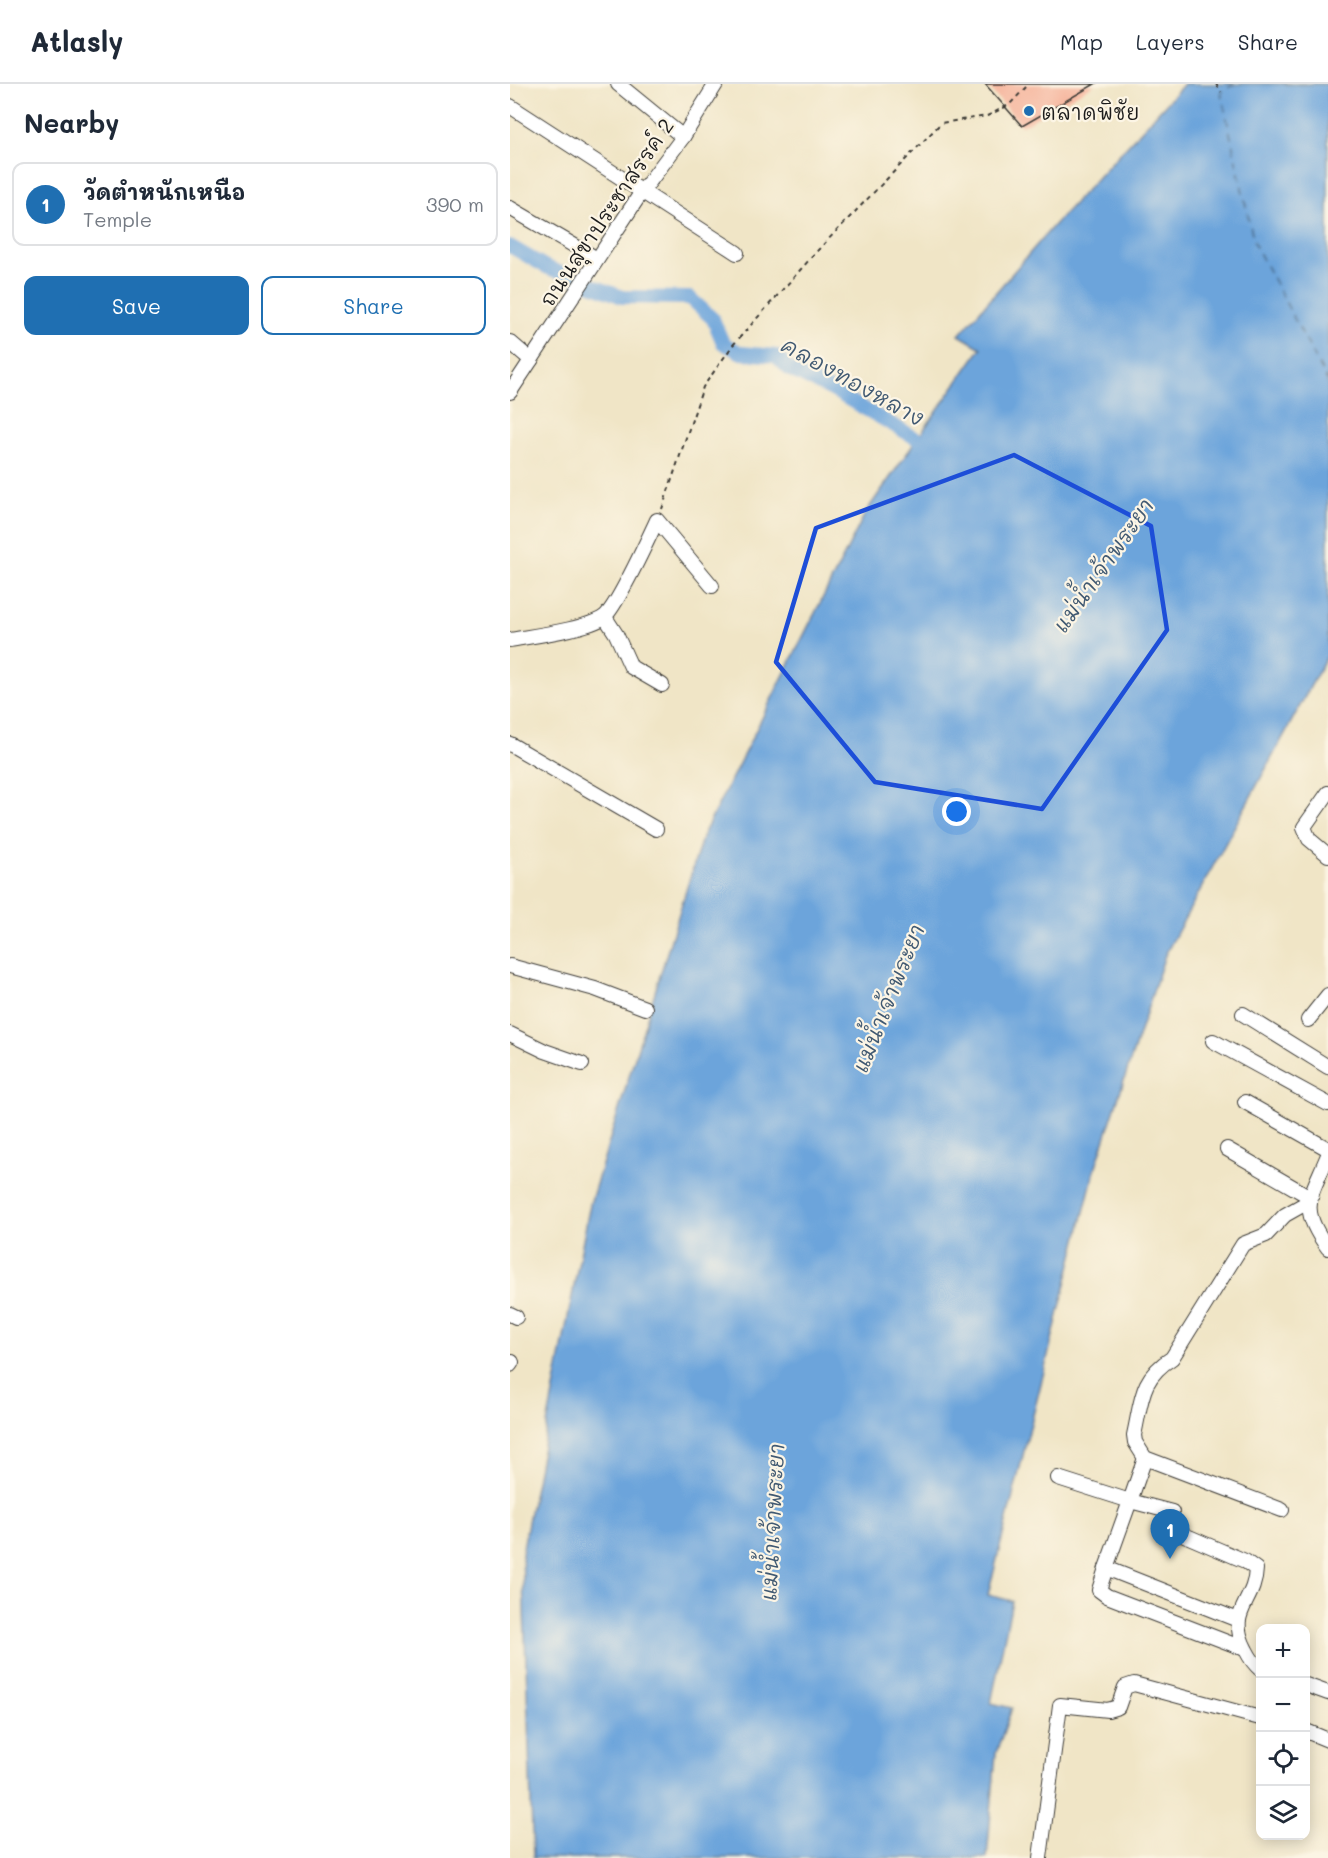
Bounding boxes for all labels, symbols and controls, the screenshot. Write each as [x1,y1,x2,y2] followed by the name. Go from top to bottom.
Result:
[30,23,124,59] text: Atlasly
[1060,28,1103,55] text: Map
[1136,28,1205,55] text: Layers
[1238,28,1298,55] text: Share
[1041,98,1139,125] place label: ตลาดพิชัย
[1022,104,1036,118] marker: ตลาดพิชัย
[24,106,119,140] text: Nearby
[533,112,682,314] street label: ถนนสุขาประชาสรรค์ 2
[83,177,246,206] text: วัดตำหนักเหนือ
[41,191,50,217] text: 1
[426,191,484,217] text: 390 m
[83,206,152,232] text: Temple
[24,276,249,335] button: Save
[261,276,486,335] button: Share
[776,330,930,432] water label: คลองทองหลาง
[1043,490,1160,638] water label: แม่น้ำเจ้าพระยา
[942,797,971,826] your location
[841,918,931,1076] water label: แม่น้ำเจ้าพระยา
[749,1442,791,1601] water label: แม่น้ำเจ้าพระยา
[1150,1510,1190,1559] pin: 1
[1256,1624,1310,1840] map controls
[1256,1624,1310,1678] button: +
[1256,1678,1310,1732] button: −
[1256,1732,1310,1786] button: locate
[1256,1786,1310,1840] button: layers

